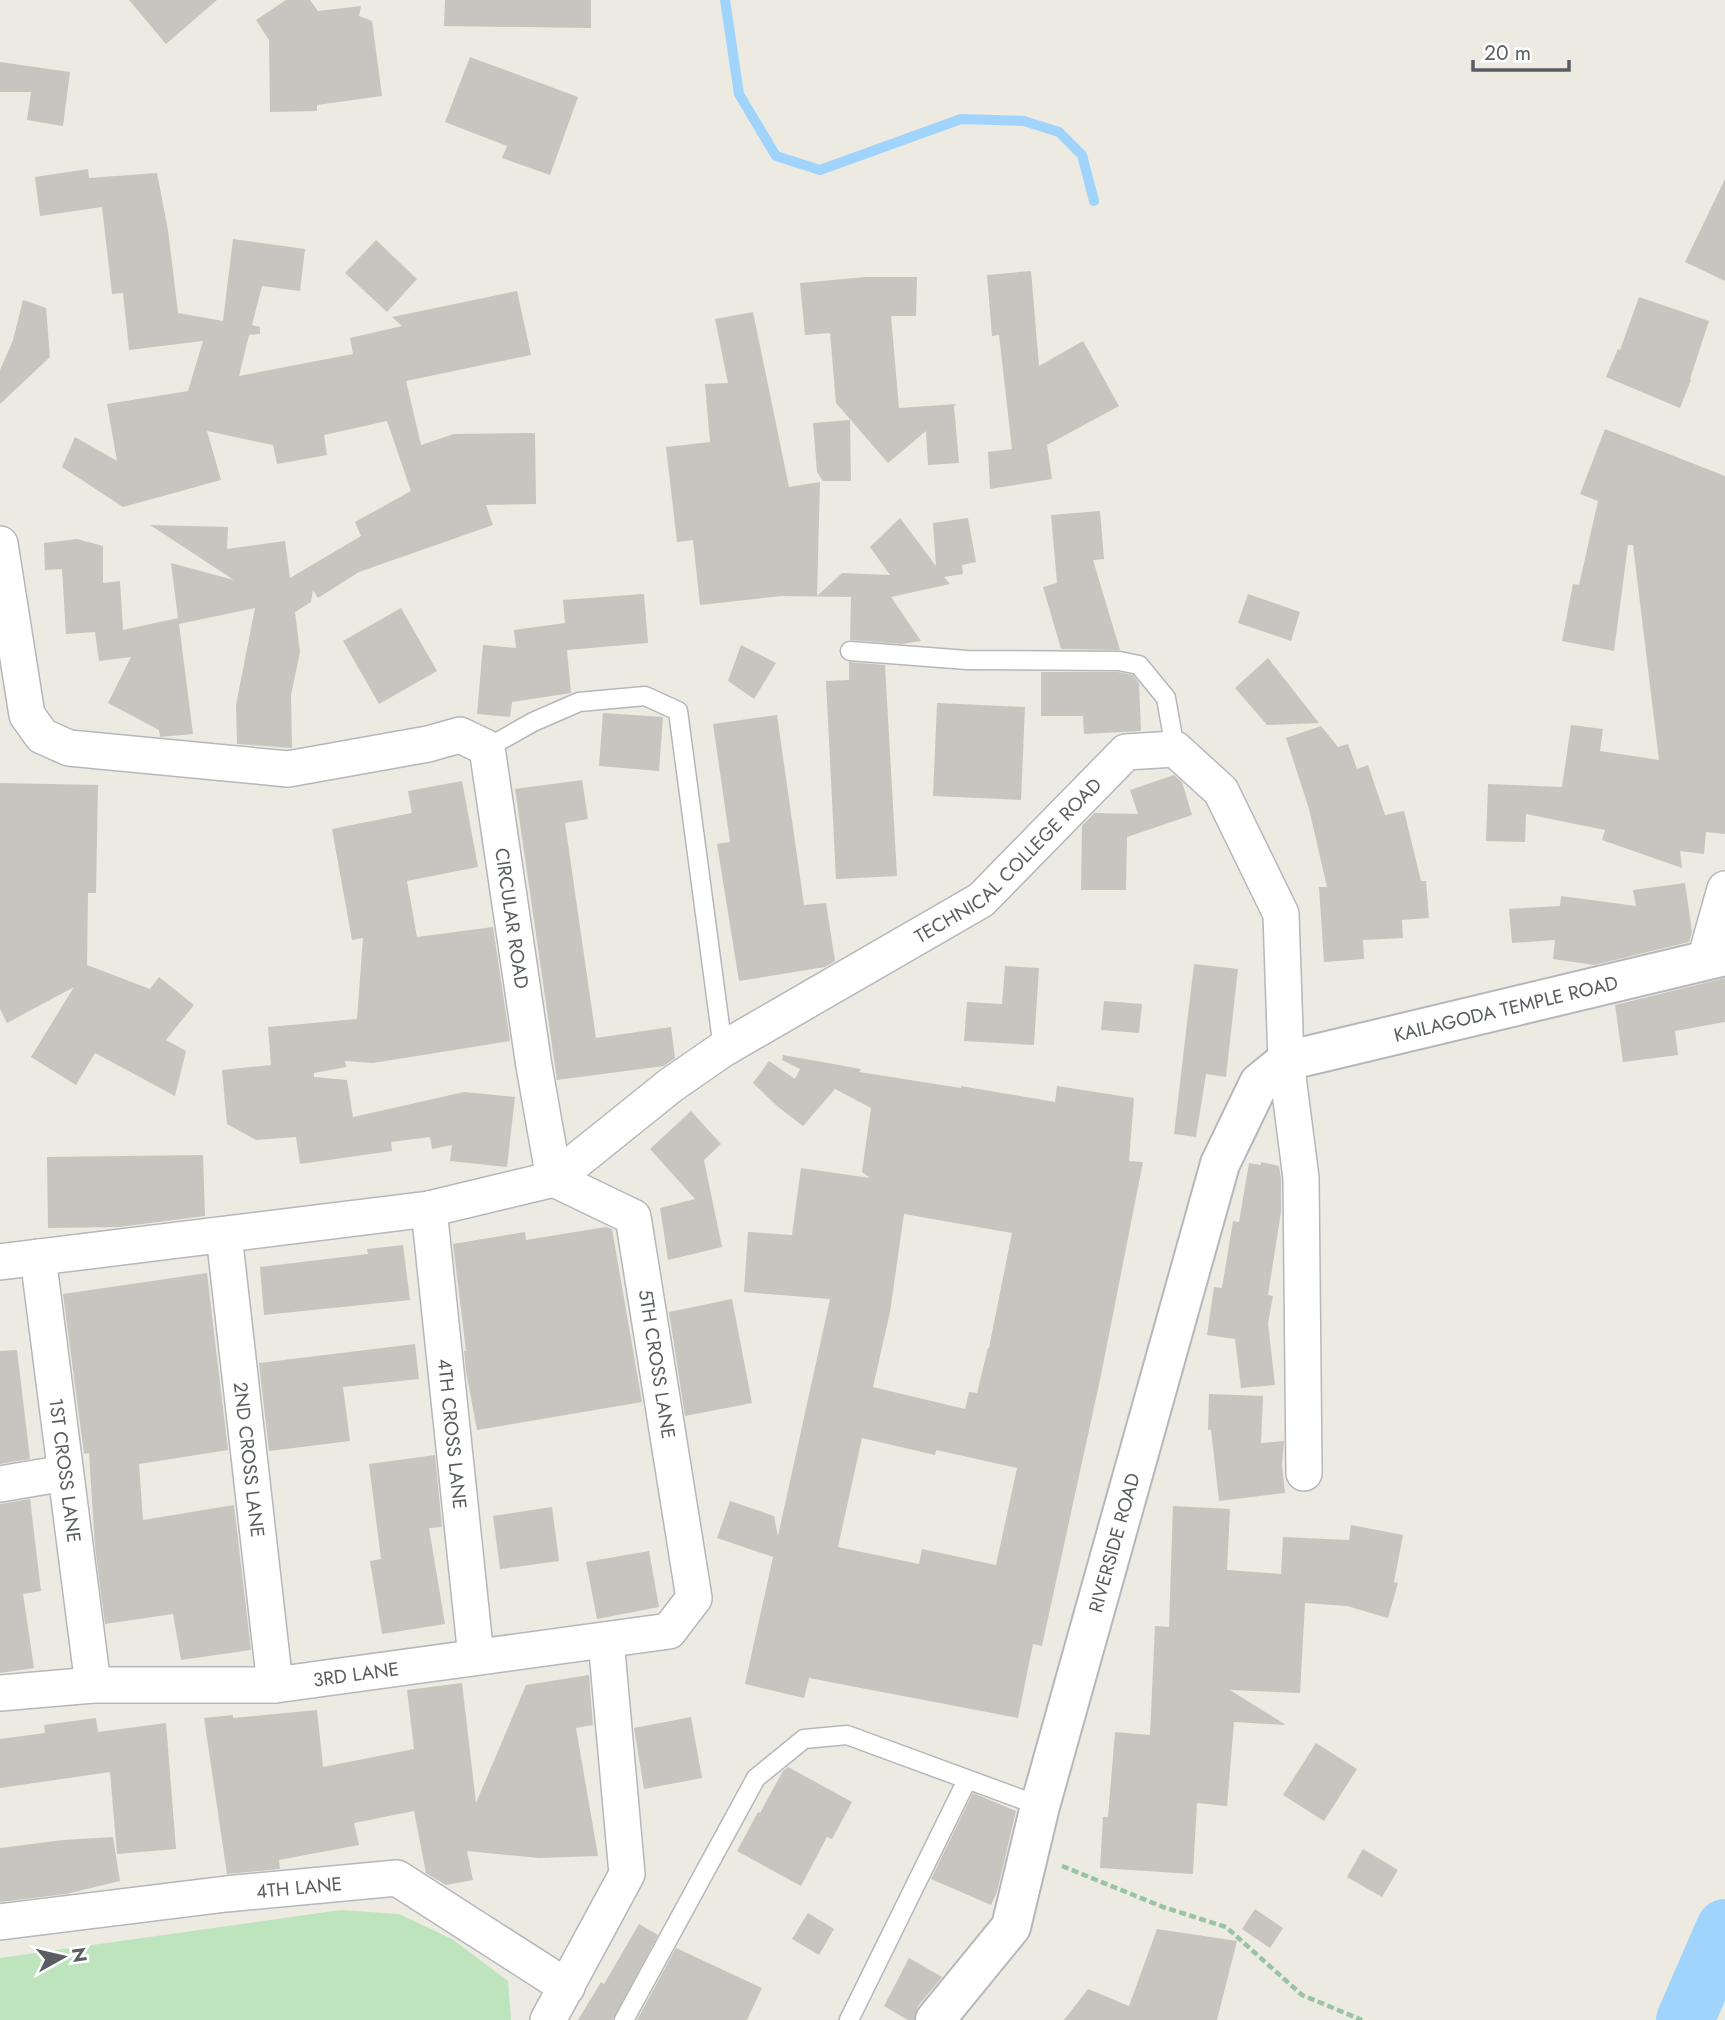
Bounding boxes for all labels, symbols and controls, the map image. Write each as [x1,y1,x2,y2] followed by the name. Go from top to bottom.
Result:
[1473,28,1569,72] scale bar
[1484,38,1531,68] text: 20 m
[909,771,1107,949] street label: TECHNICAL COLLEGE ROAD
[488,846,536,990] street label: CIRCULAR ROAD
[1391,969,1621,1048] street label: KAILAGODA TEMPLE ROAD
[632,1287,682,1441] street label: 5TH CROSS LANE
[431,1357,474,1510] street label: 4TH CROSS LANE
[227,1380,272,1539] street label: 2ND CROSS LANE
[43,1396,88,1544] street label: 1ST CROSS LANE
[1081,1470,1146,1615] street label: RIVERSIDE ROAD
[311,1655,401,1693] street label: 3RD LANE
[255,1870,343,1905] street label: 4TH LANE
[28,1922,98,1992] north arrow
[65,1945,94,1964] text: N

